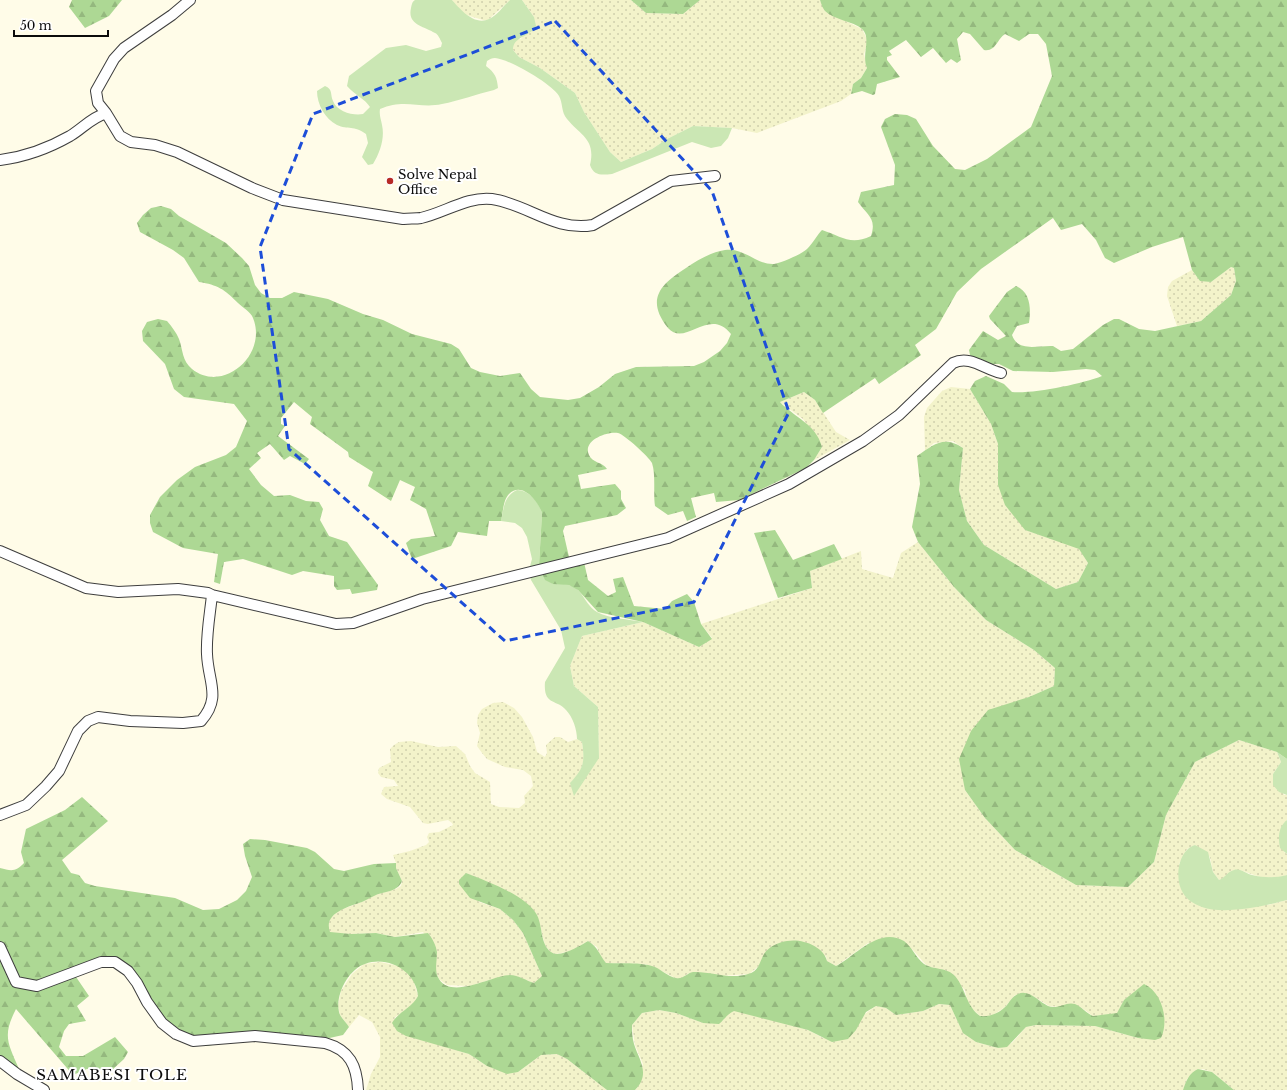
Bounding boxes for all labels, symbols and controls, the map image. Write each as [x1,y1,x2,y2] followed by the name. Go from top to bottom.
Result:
[14,12,108,38] scale bar
[20,18,52,33] text: 50 m
[398,166,477,198] place label: Solve Nepal Office
[385,176,395,186] marker: Solve Nepal Office
[36,1065,188,1084] district label: SAMABESI TOLE

